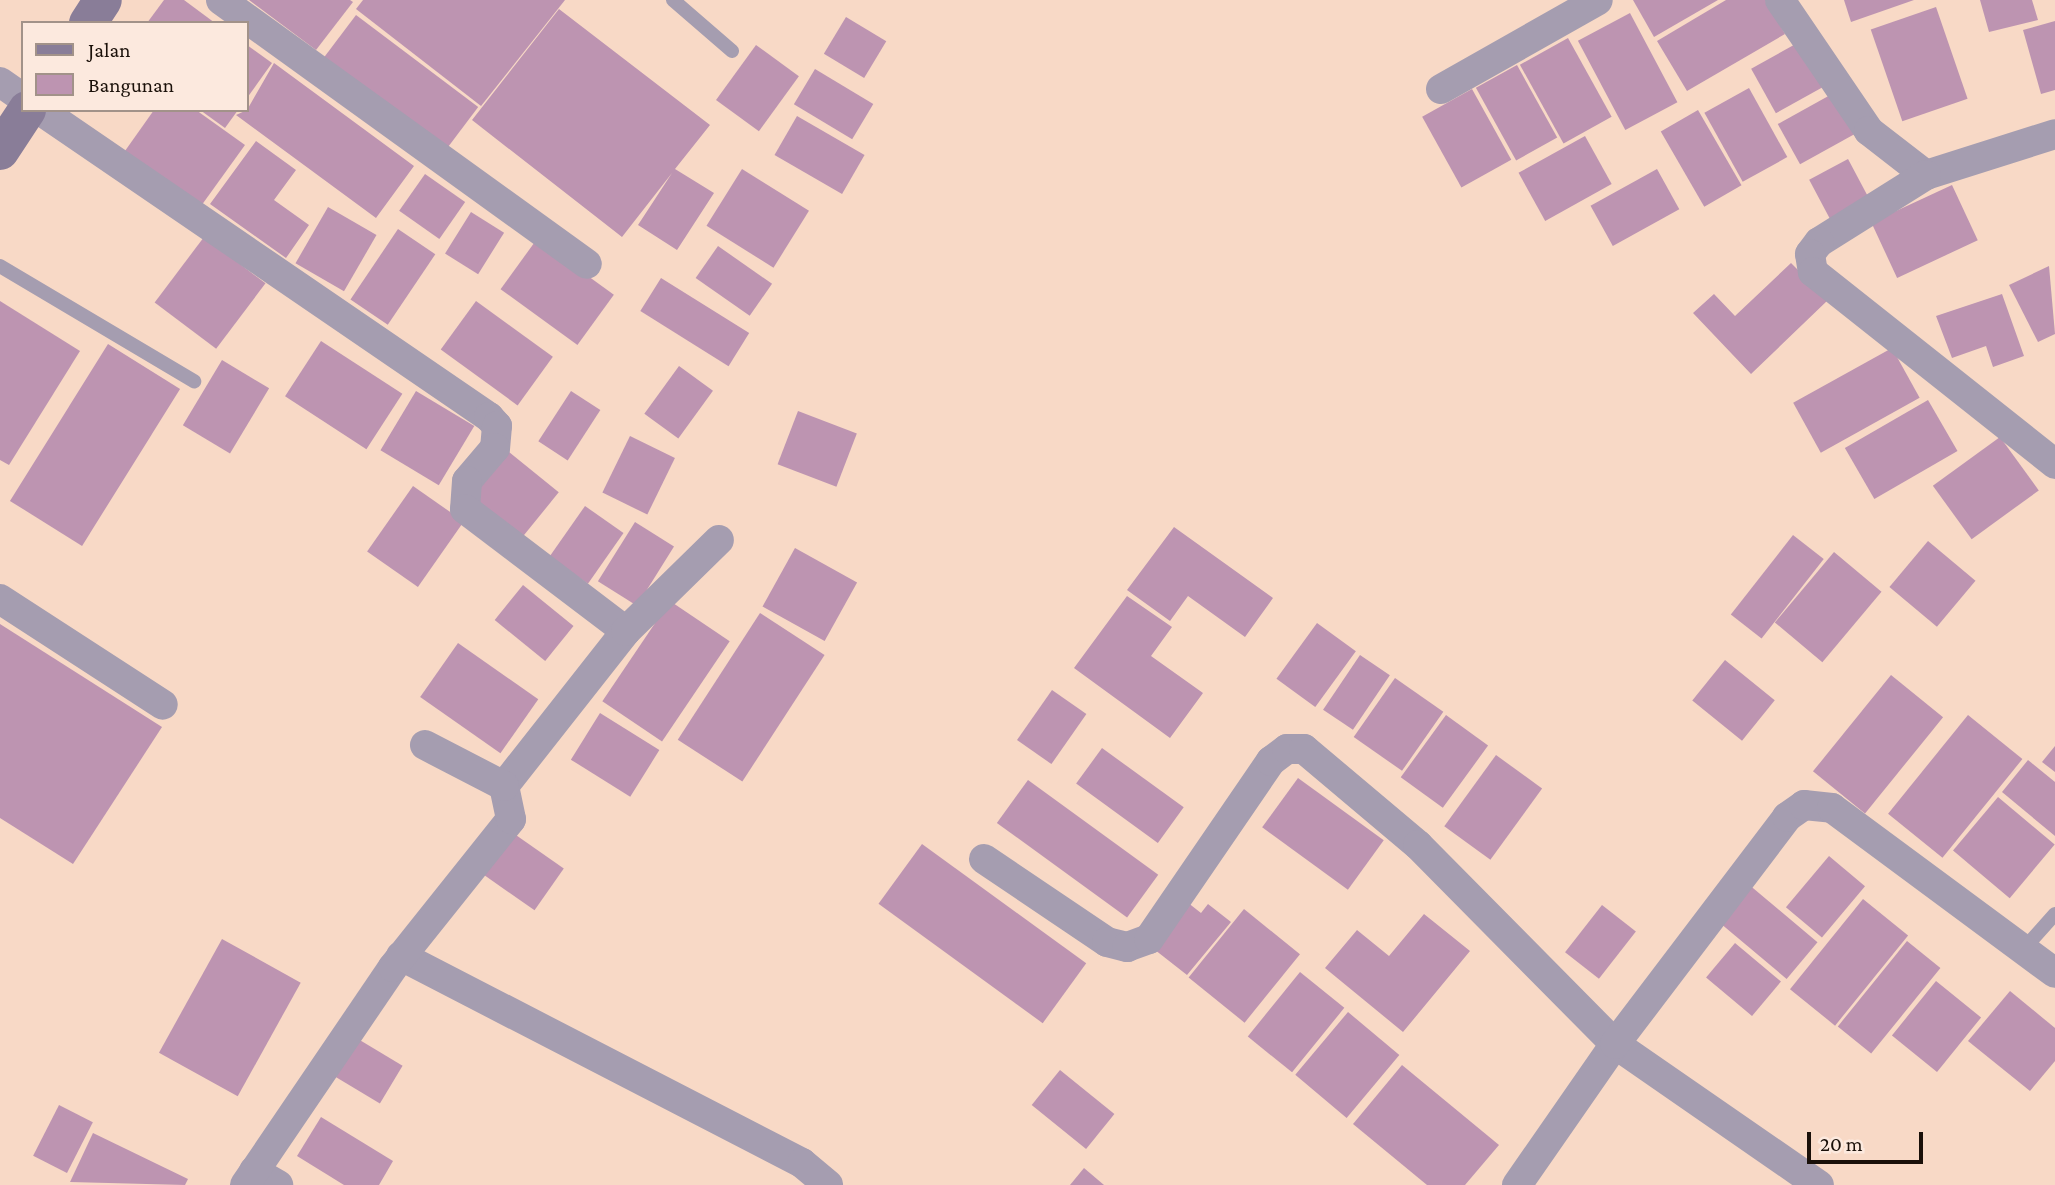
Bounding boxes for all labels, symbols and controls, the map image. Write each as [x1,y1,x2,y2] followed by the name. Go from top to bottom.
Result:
[21,21,248,112] legend
[88,38,130,62] text: Jalan
[88,73,174,97] text: Bangunan
[1810,1118,1926,1162] scale bar
[1820,1132,1863,1156] text: 20 m

